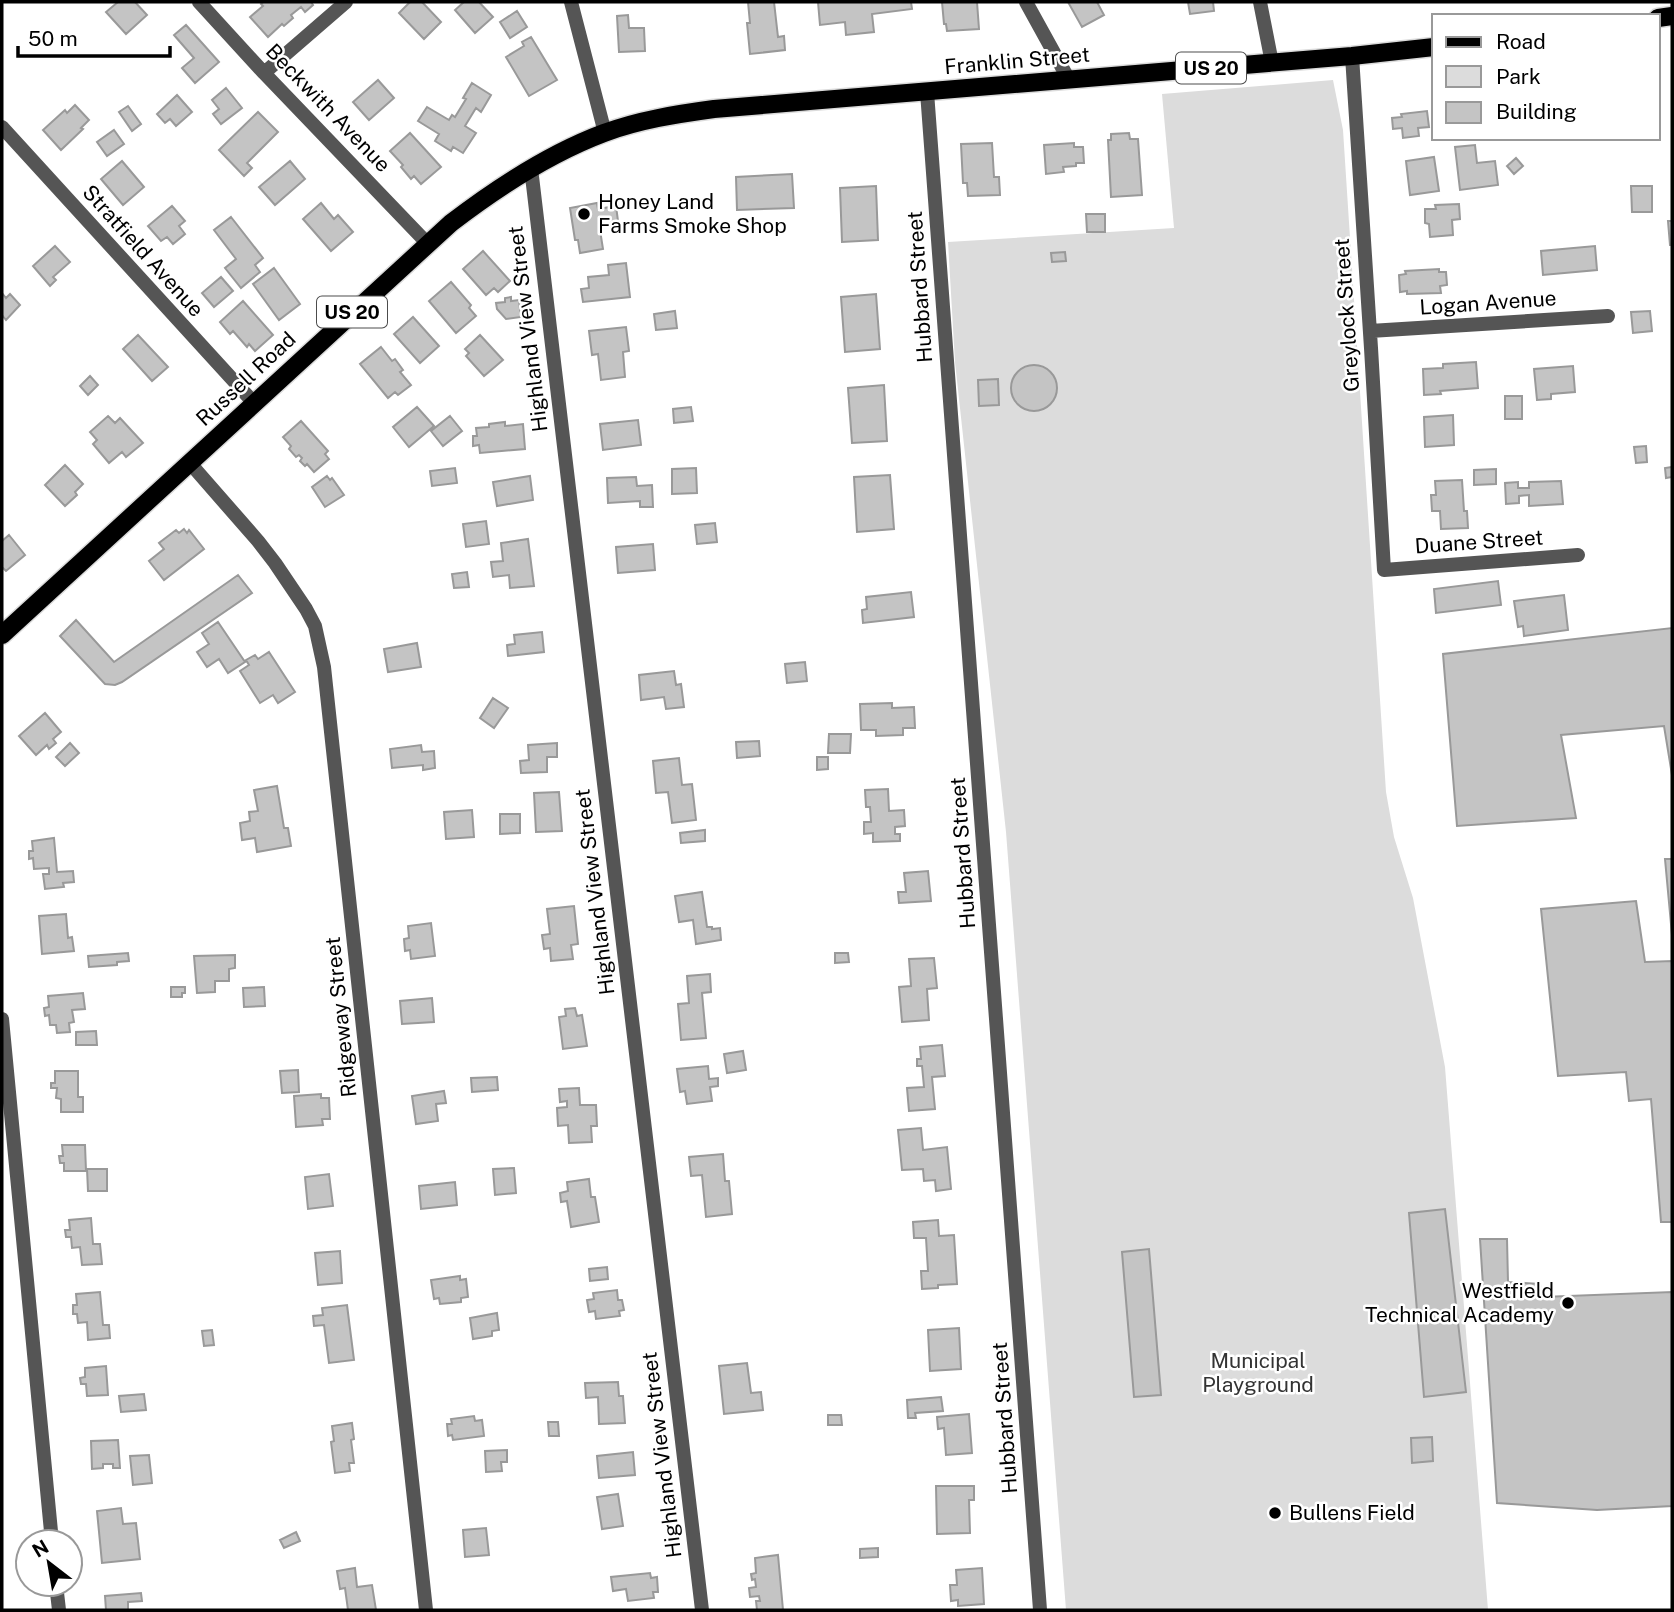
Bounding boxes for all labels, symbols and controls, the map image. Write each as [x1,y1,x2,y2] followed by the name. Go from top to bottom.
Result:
[18,14,170,58] scale bar
[1432,14,1660,140] legend
[28,26,78,51] text: 50 m
[1496,29,1546,54] text: Road
[261,38,396,177] street label: Beckwith Avenue
[943,42,1091,79] street label: Franklin Street
[1176,52,1246,83] road number: US 20
[1496,64,1541,89] text: Park
[1496,99,1577,124] text: Building
[78,180,209,322] street label: Stratfield Avenue
[598,189,787,238] place label: Honey Land Farms Smoke Shop
[576,206,592,222] marker: Honey Land Farms Smoke Shop
[902,210,937,364] street label: Hubbard Street
[502,225,553,434] street label: Highland View Street
[1329,238,1364,393] street label: Greylock Street
[1419,285,1557,320] street label: Logan Avenue
[317,296,387,328] road number: US 20
[191,326,300,431] street label: Russell Road
[1414,525,1544,558] street label: Duane Street
[945,776,980,930] street label: Hubbard Street
[569,788,620,997] street label: Highland View Street
[320,936,361,1099] street label: Ridgeway Street
[1365,1278,1554,1327] place label: Westfield Technical Academy
[1560,1295,1576,1311] marker: Westfield Technical Academy
[987,1341,1022,1495] street label: Hubbard Street
[1202,1348,1314,1397] park label: Municipal Playground
[636,1351,687,1560] street label: Highland View Street
[1289,1500,1415,1525] place label: Bullens Field
[1267,1505,1283,1521] marker: Bullens Field
[14,1528,84,1598] north arrow
[28,1535,52,1562] text: N

